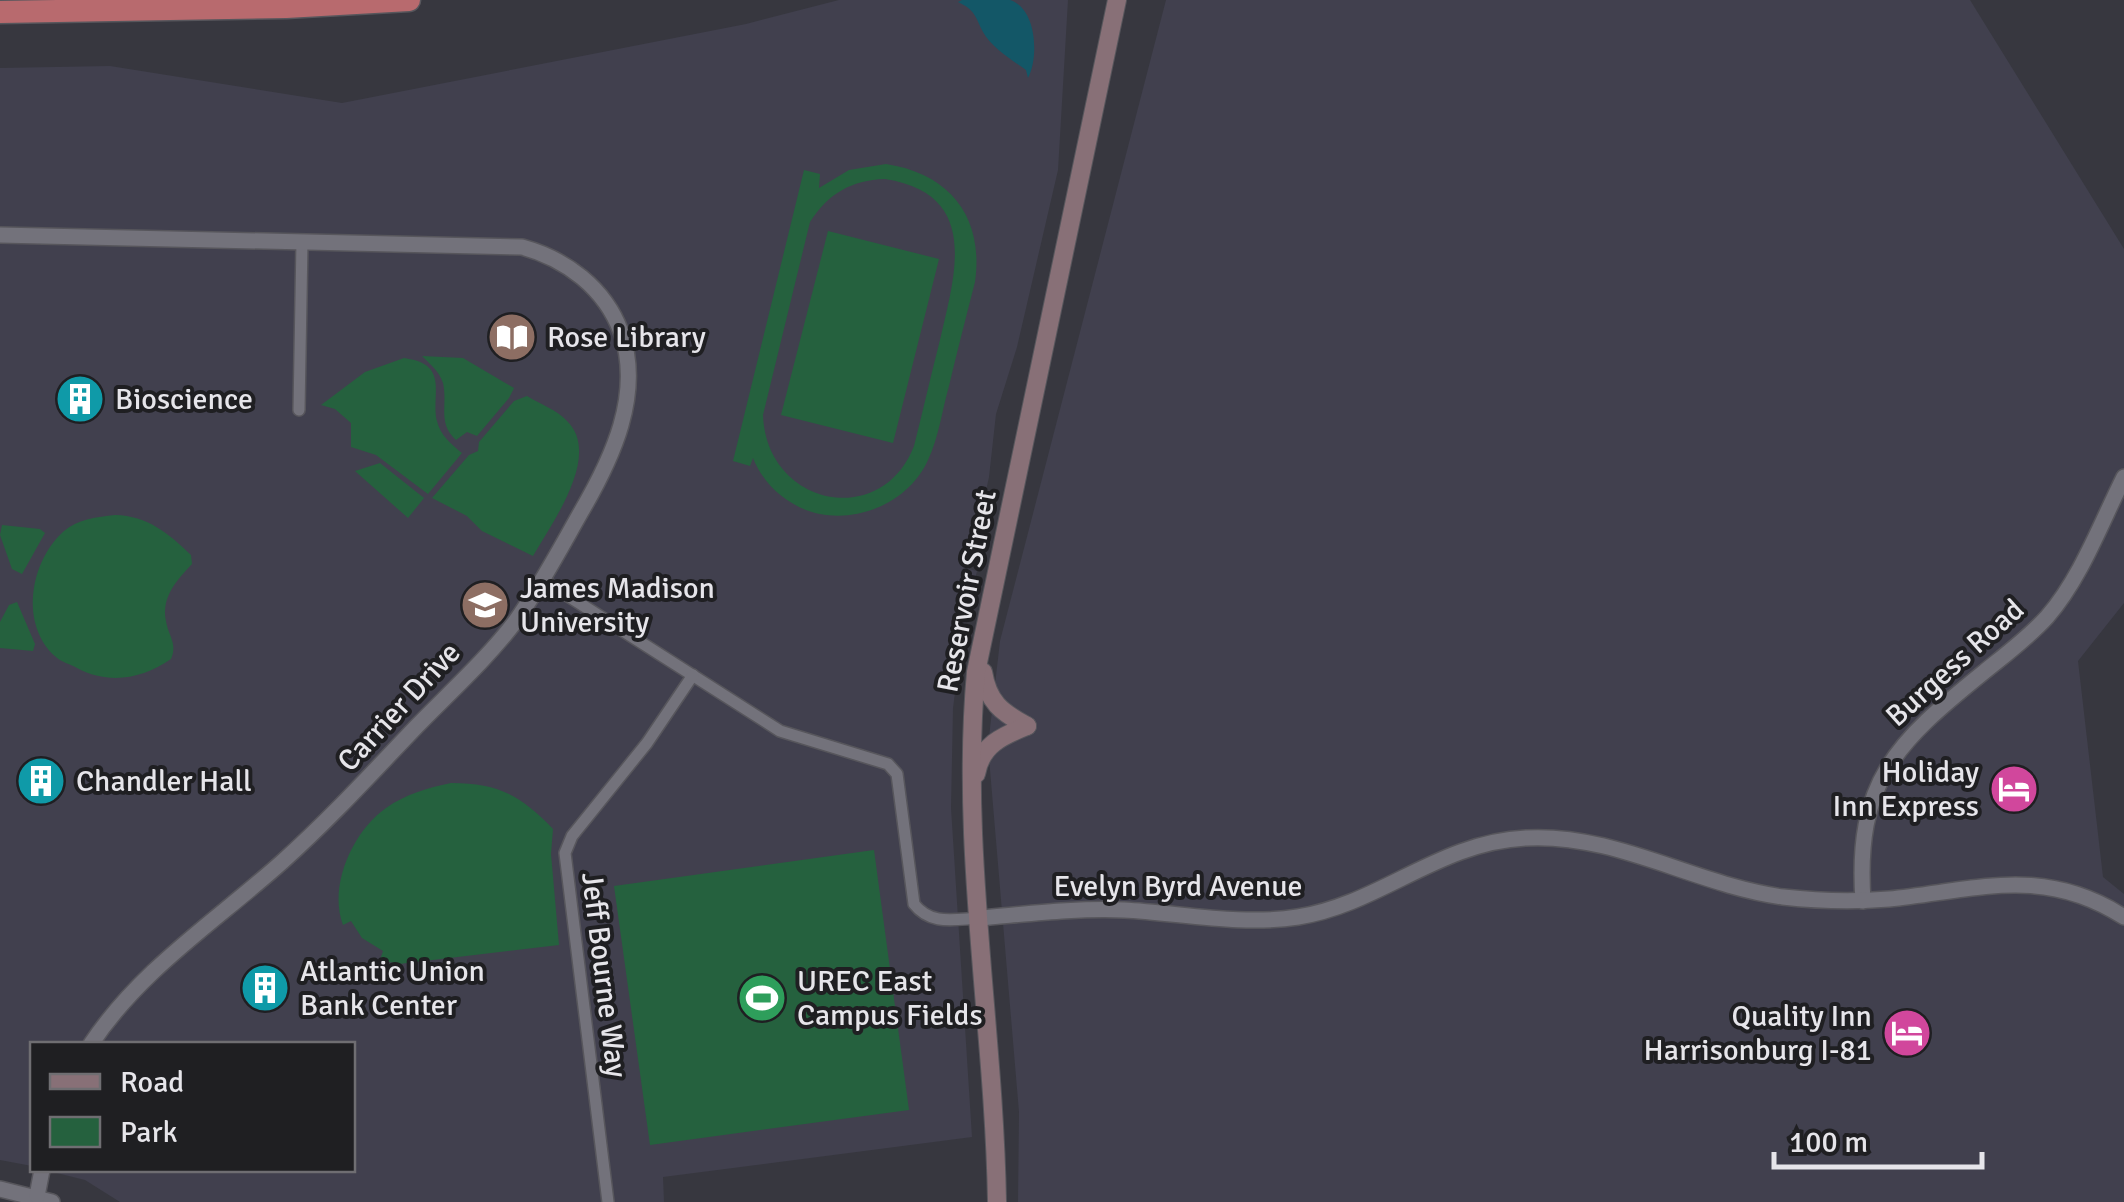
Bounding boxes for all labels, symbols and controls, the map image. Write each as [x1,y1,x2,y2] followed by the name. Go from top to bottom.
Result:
[486,311,538,363] library icon: Rose Library
[547,319,706,356] place label: Rose Library
[54,373,106,425] building icon: Bioscience
[115,381,253,418] place label: Bioscience
[929,487,1005,695] street label: Reservoir Street
[520,570,715,641] place label: James Madison University
[459,579,511,631] school or university icon: James Madison University
[1878,591,2032,735] street label: Burgess Road
[330,635,468,779] street label: Carrier Drive
[1832,754,1979,825] place label: Holiday Inn Express
[15,755,67,807] building icon: Chandler Hall
[76,763,252,800] place label: Chandler Hall
[1988,763,2040,815] hotel icon: Holiday Inn Express
[1053,868,1303,905] street label: Evelyn Byrd Avenue
[573,870,635,1080] street label: Jeff Bourne Way
[300,953,485,1024] place label: Atlantic Union Bank Center
[239,962,291,1014] building icon: Atlantic Union Bank Center
[797,963,983,1034] place label: UREC East Campus Fields
[736,972,788,1024] sports icon: UREC East Campus Fields
[1644,998,1872,1069] place label: Quality Inn Harrisonburg I-81
[1881,1007,1933,1059] hotel icon: Quality Inn Harrisonburg I-81
[30,1042,355,1172] legend
[120,1064,184,1101] text: Road
[1774,1107,1982,1169] scale bar
[120,1114,178,1151] text: Park
[1789,1124,1868,1161] text: 100 m

